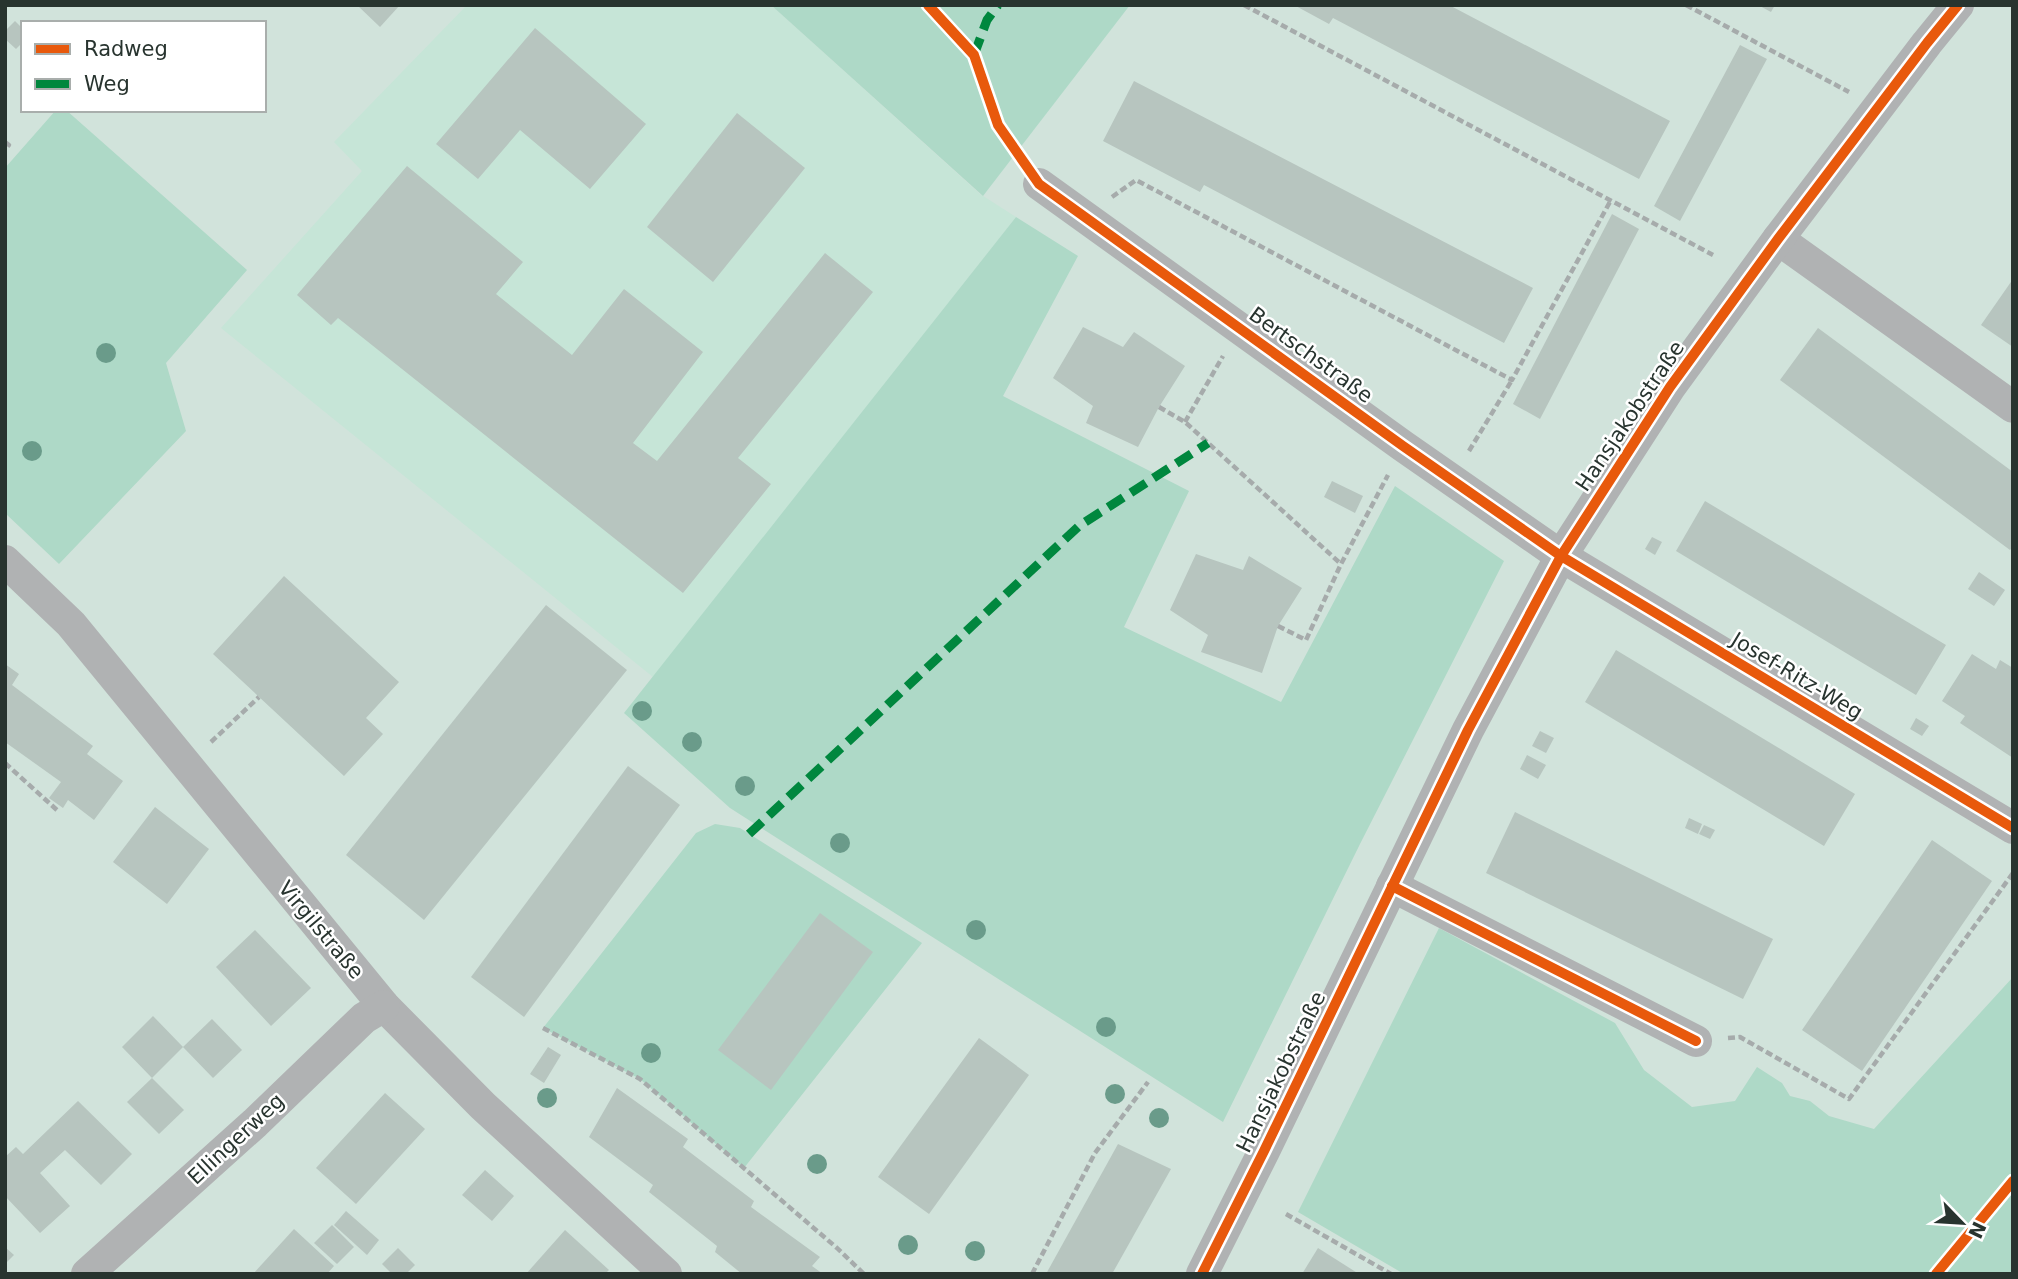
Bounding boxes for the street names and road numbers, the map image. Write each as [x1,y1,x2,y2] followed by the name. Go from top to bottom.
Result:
[1245,302,1377,408] street label: Bertschstraße
[1571,336,1689,496] street label: Hansjakobstraße
[1725,626,1867,725] street label: Josef-Ritz-Weg
[273,876,369,984] street label: Virgilstraße
[1232,988,1330,1156] street label: Hansjakobstraße
[183,1088,289,1190] street label: Ellingerweg

